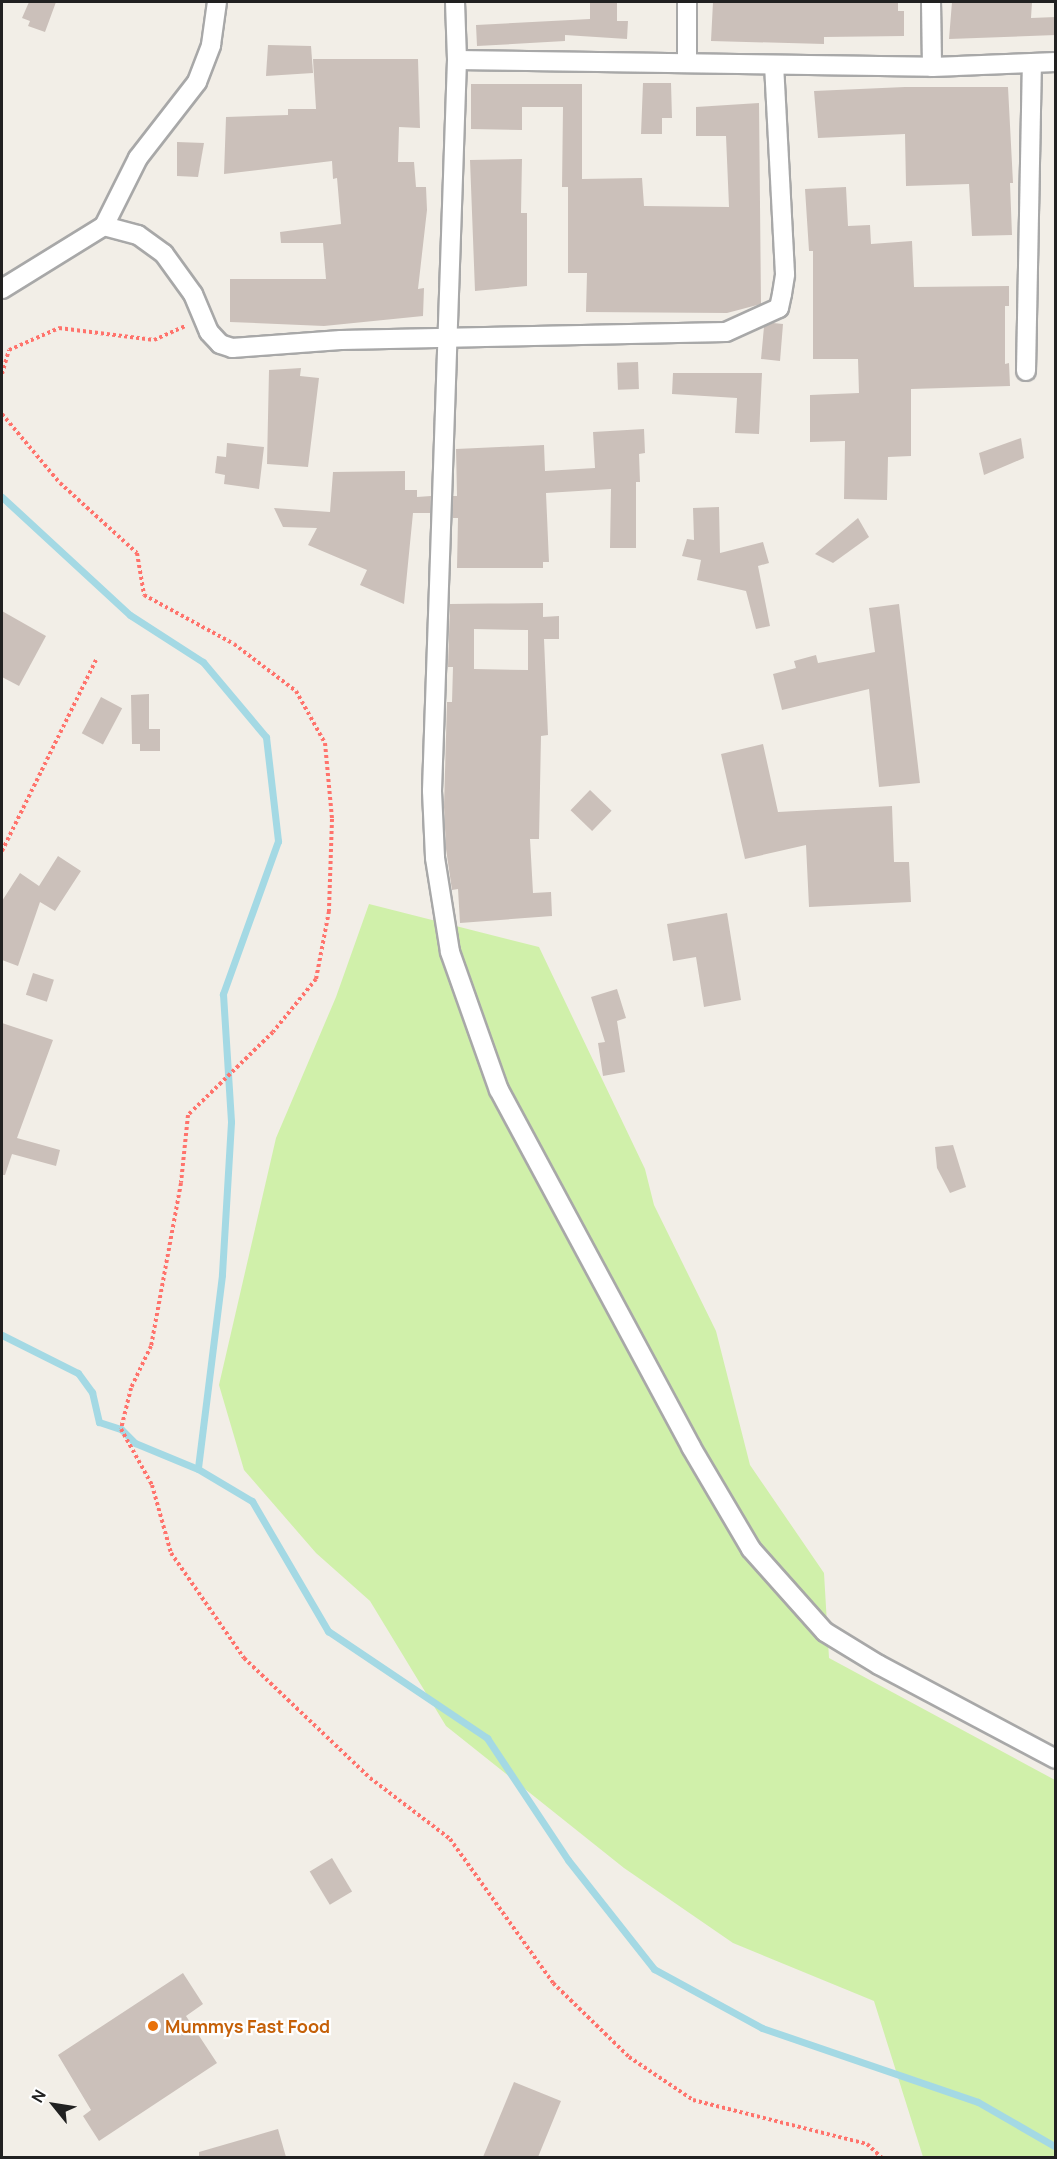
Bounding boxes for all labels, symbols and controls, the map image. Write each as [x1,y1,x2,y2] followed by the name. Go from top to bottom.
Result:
[165,2015,330,2037] place label: Mummys Fast Food
[146,2019,160,2033] marker: Mummys Fast Food
[24,2075,84,2135] north arrow
[26,2086,51,2106] text: N

